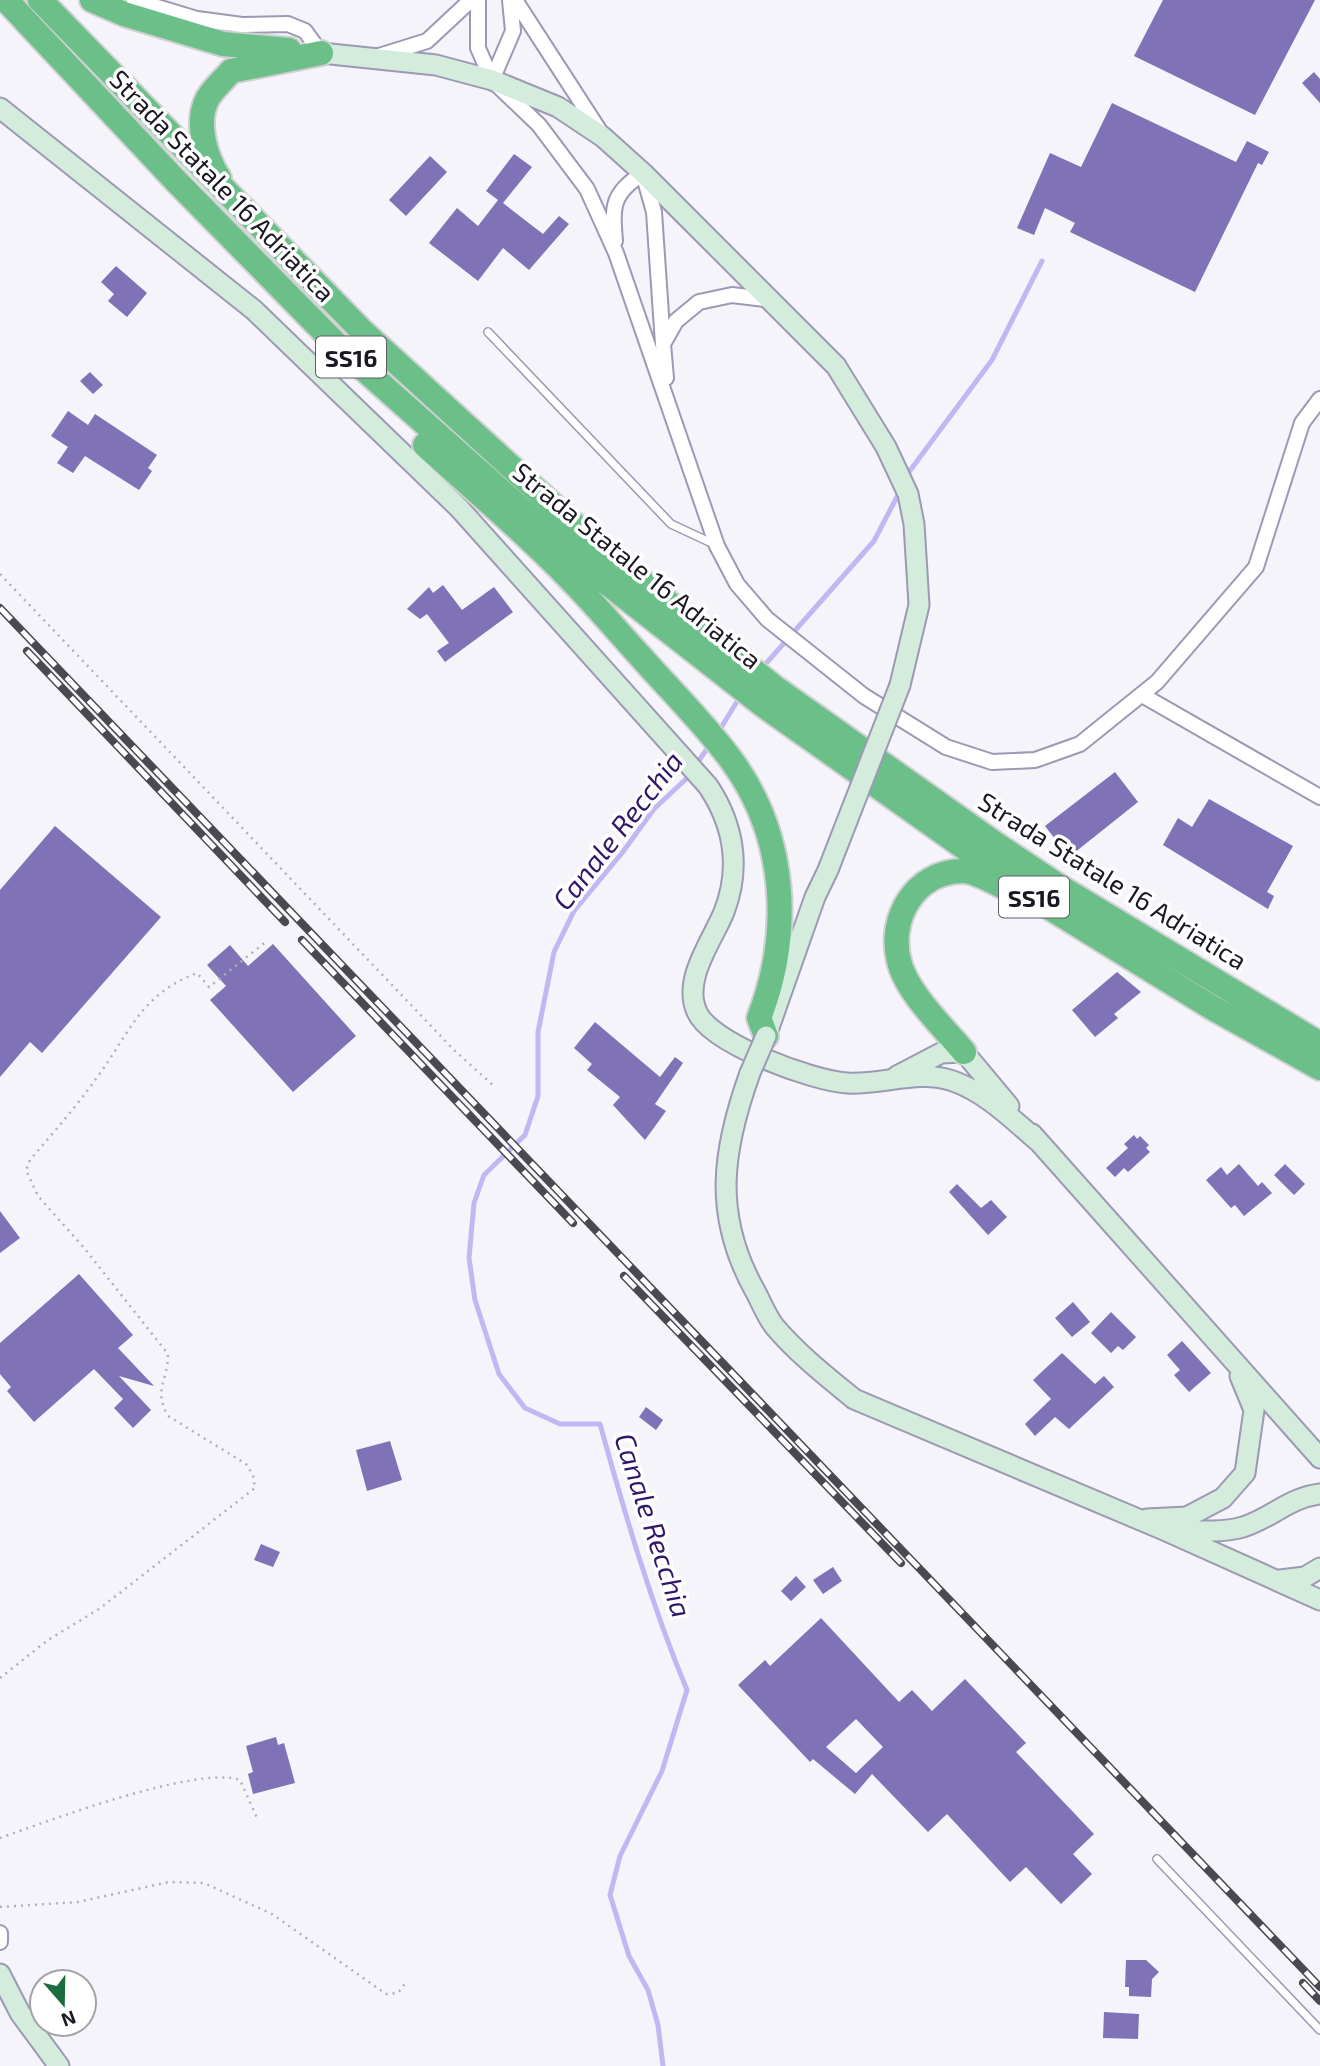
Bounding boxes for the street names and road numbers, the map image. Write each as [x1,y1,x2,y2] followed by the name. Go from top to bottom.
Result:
[104,63,342,307] street label: Strada Statale 16 Adriatica
[316,336,386,378] road number: SS16
[508,455,768,675] street label: Strada Statale 16 Adriatica
[973,785,1253,975] street label: Strada Statale 16 Adriatica
[999,876,1069,917] road number: SS16

